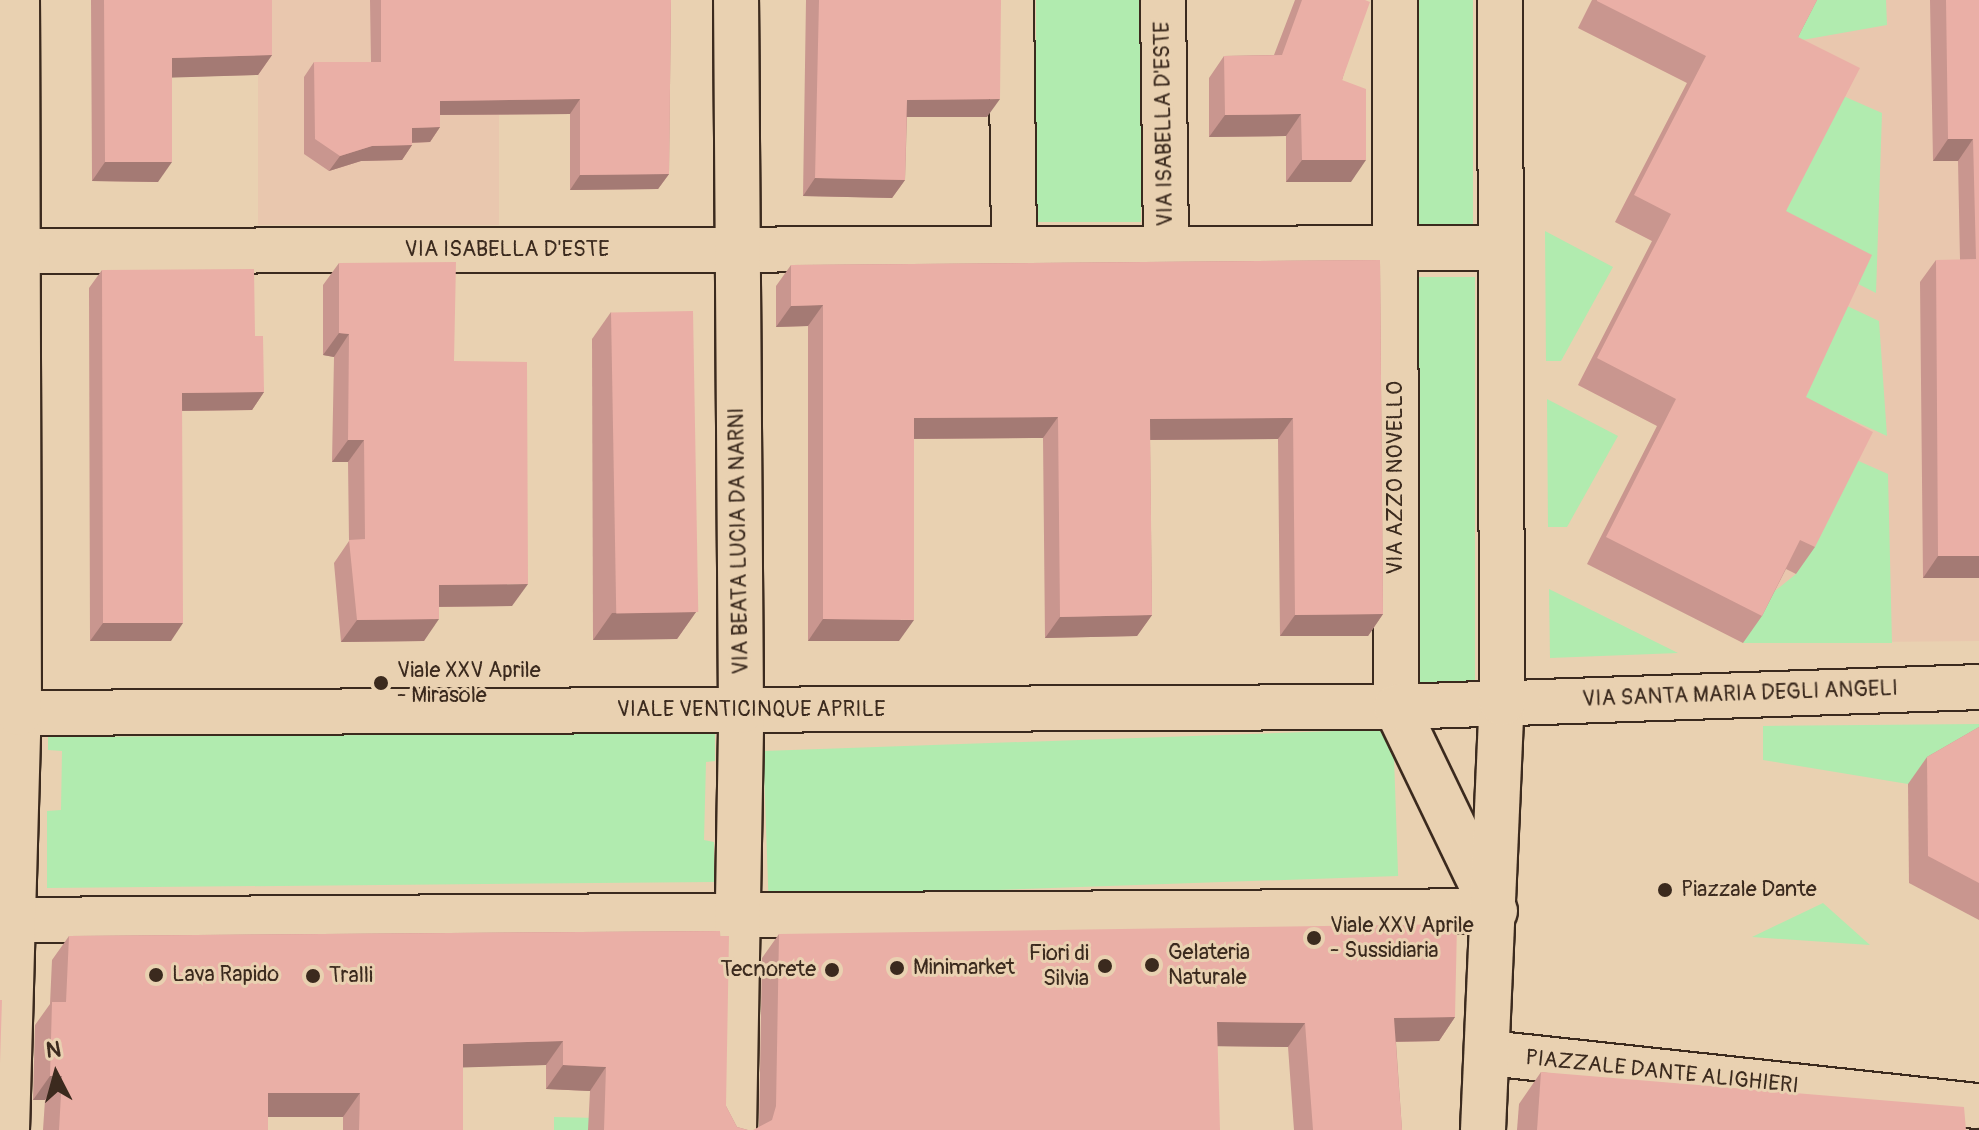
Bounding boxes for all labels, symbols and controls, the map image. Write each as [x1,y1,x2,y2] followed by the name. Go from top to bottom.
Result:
[1149,21,1179,227] street label: VIA ISABELLA D'ESTE
[405,237,609,263] street label: VIA ISABELLA D'ESTE
[1383,381,1409,575] street label: VIA AZZO NOVELLO
[723,407,755,675] street label: VIA BEATA LUCIA DA NARNI
[397,657,541,708] place label: Viale XXV Aprile - Mirasole
[372,674,390,692] marker: Viale XXV Aprile - Mirasole
[1582,675,1898,713] street label: VIA SANTA MARIA DEGLI ANGELI
[617,697,885,723] street label: VIALE VENTICINQUE APRILE
[1681,877,1817,903] place label: Piazzale Dante
[1656,881,1674,899] marker: Piazzale Dante
[1330,912,1474,964] place label: Viale XXV Aprile - Sussidiaria
[1305,929,1323,947] marker: Viale XXV Aprile - Sussidiaria
[1168,939,1250,990] place label: Gelateria Naturale
[1029,940,1089,992] place label: Fiori di Silvia
[913,955,1015,981] place label: Minimarket
[1143,956,1161,974] marker: Gelateria Naturale
[720,957,816,983] place label: Tecnorete
[1096,957,1114,975] marker: Fiori di Silvia
[888,959,906,977] marker: Minimarket
[823,961,841,979] marker: Tecnorete
[172,962,279,988] place label: Lava Rapido
[329,963,373,989] place label: Tralli
[147,966,165,984] marker: Lava Rapido
[304,967,322,985] marker: Tralli
[16,1034,96,1114] north arrow
[45,1035,62,1065] text: N
[1524,1045,1800,1099] street label: PIAZZALE DANTE ALIGHIERI

